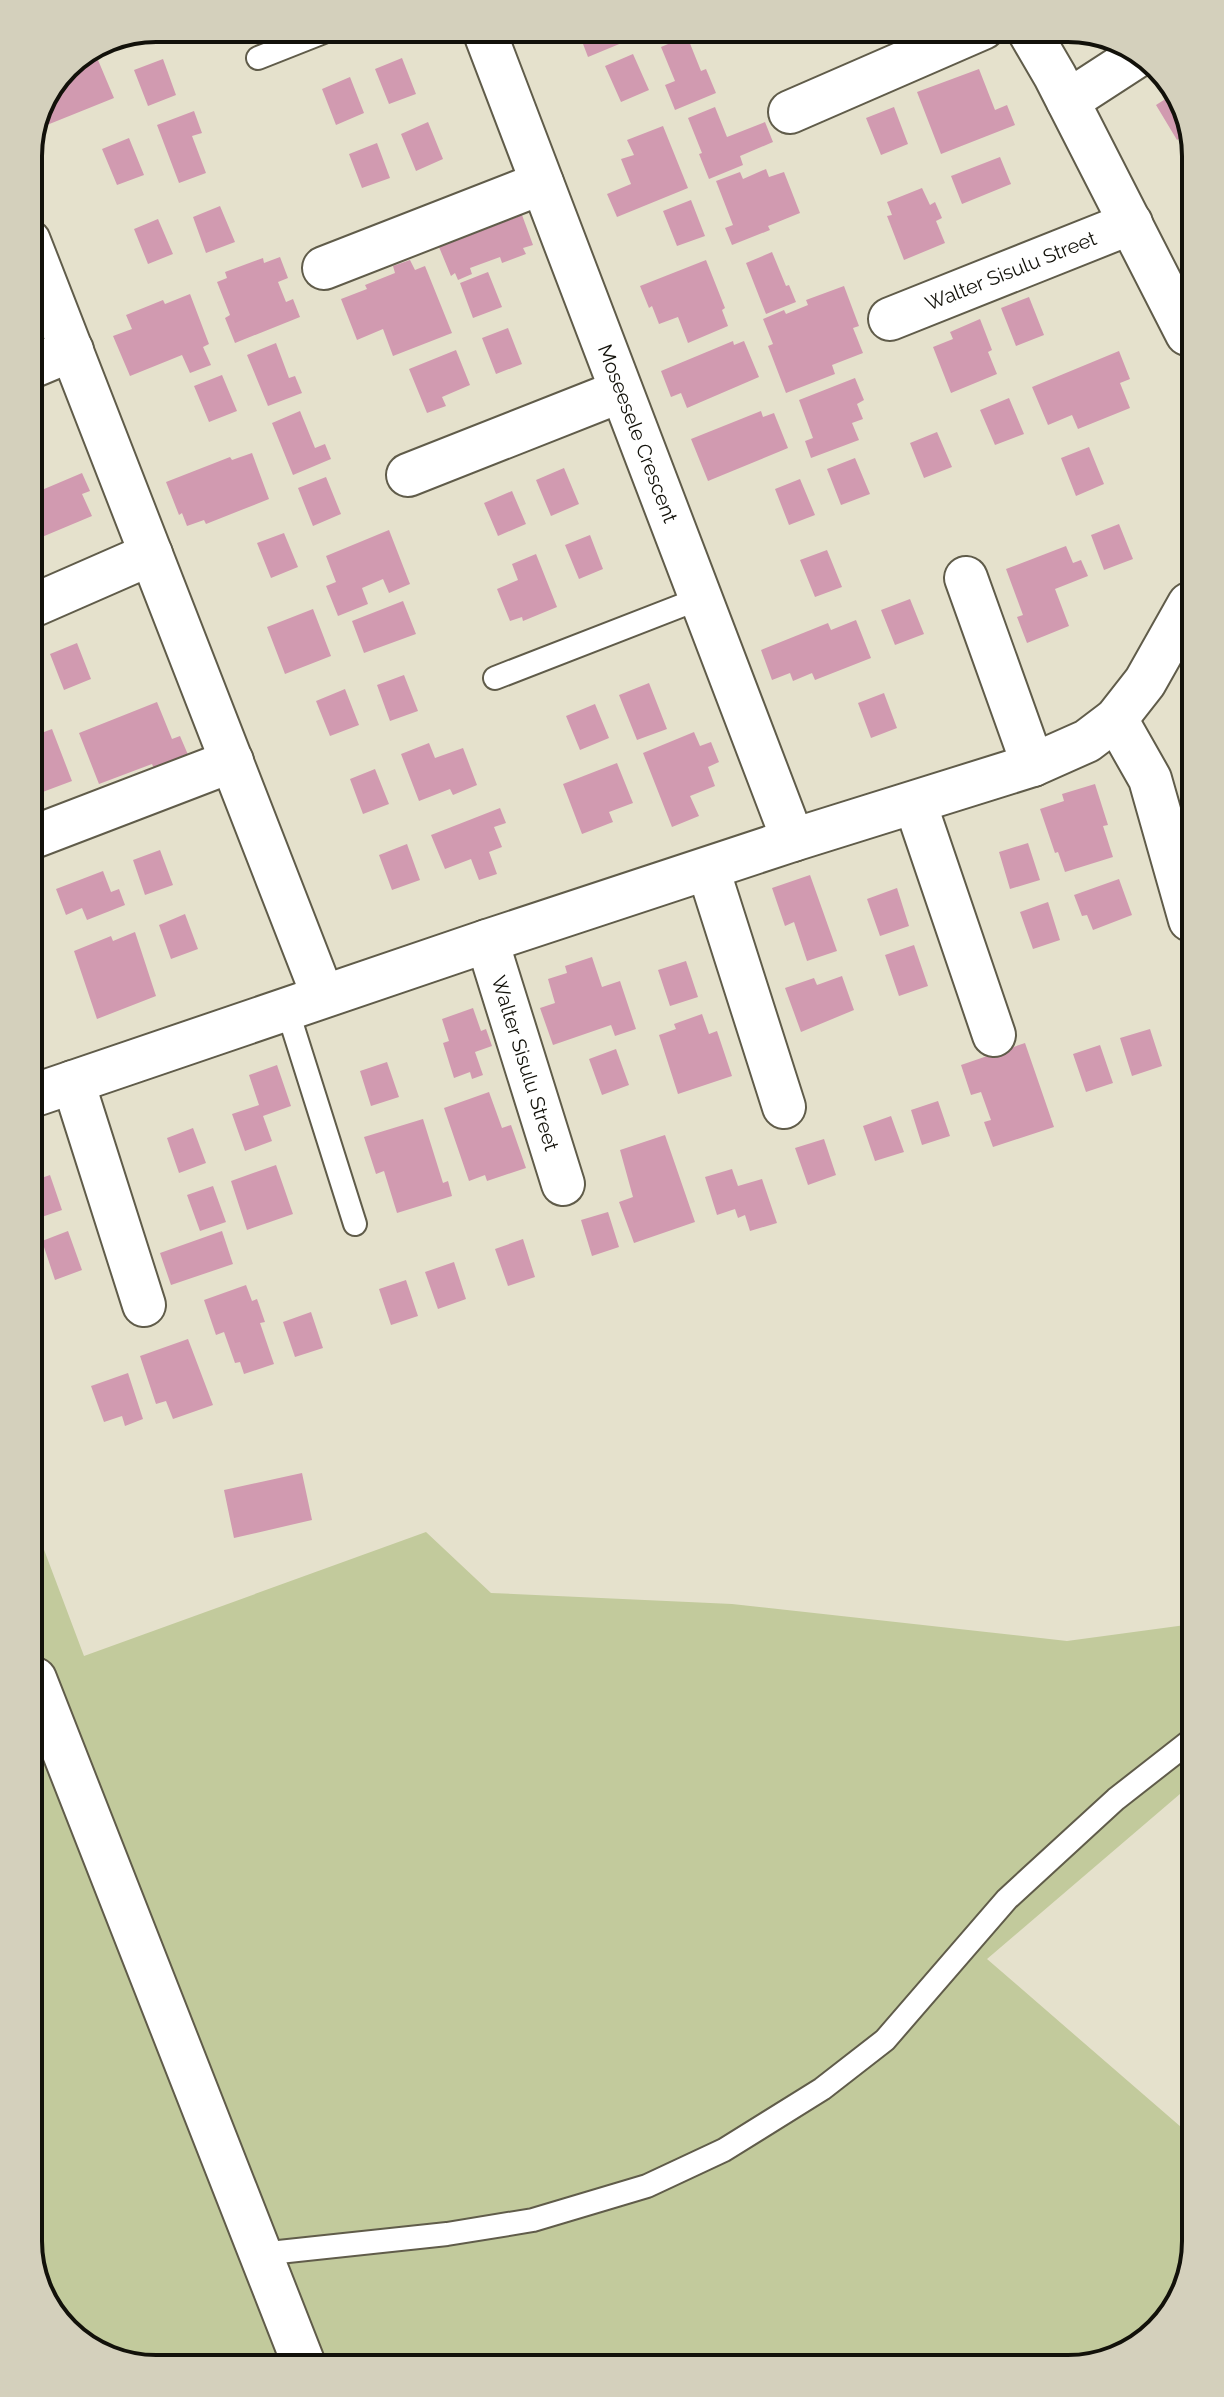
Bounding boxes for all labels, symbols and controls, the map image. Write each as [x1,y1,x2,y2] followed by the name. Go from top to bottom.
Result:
[922,226,1100,316] street label: Walter Sisulu Street
[593,341,683,526] street label: Moseesele Crescent
[487,973,564,1154] street label: Walter Sisulu Street

